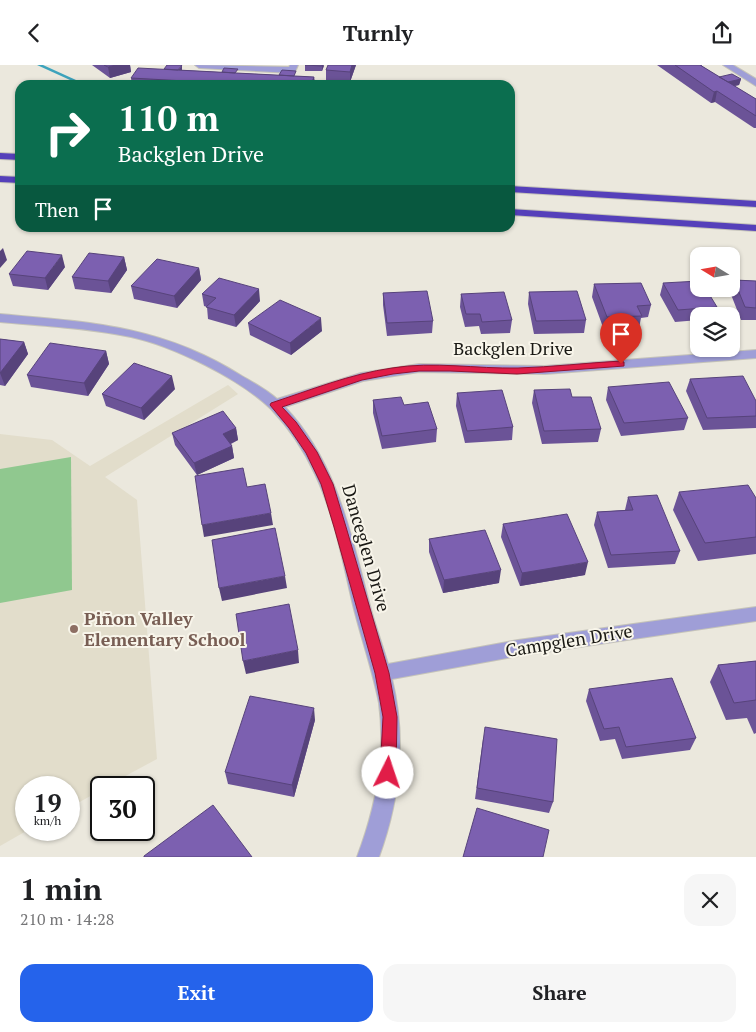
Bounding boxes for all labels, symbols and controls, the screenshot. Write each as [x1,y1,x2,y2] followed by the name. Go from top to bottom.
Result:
[343,18,413,47] text: Turnly
[20,19,48,47] icon: back
[708,19,736,47] icon: share
[118,95,219,141] text: 110 m
[35,100,100,165] icon: right
[118,139,264,168] text: Backglen Drive
[89,195,117,223] icon: arrive
[35,197,79,222] text: Then
[690,247,740,297] north arrow
[690,247,740,357] map controls
[690,307,740,357] button: layers
[600,313,642,364] pin
[607,320,635,348] icon: arrive
[453,336,573,360] street label: Backglen Drive
[337,481,397,614] street label: Danceglen Drive
[84,606,246,651] place label: Piñon Valley Elementary School
[504,618,634,662] street label: Campglen Drive
[68,623,80,635] marker: Piñon Valley Elementary School
[361,746,413,798] position arrow
[90,776,155,841] speed limit sign: 30
[33,786,62,819] text: 19
[34,813,61,828] text: km/h
[20,869,102,909] text: 1 min
[684,874,736,926] button: close
[20,908,114,930] text: 210 m · 14:28
[20,964,373,1022] button: Exit
[383,964,736,1022] button: Share

